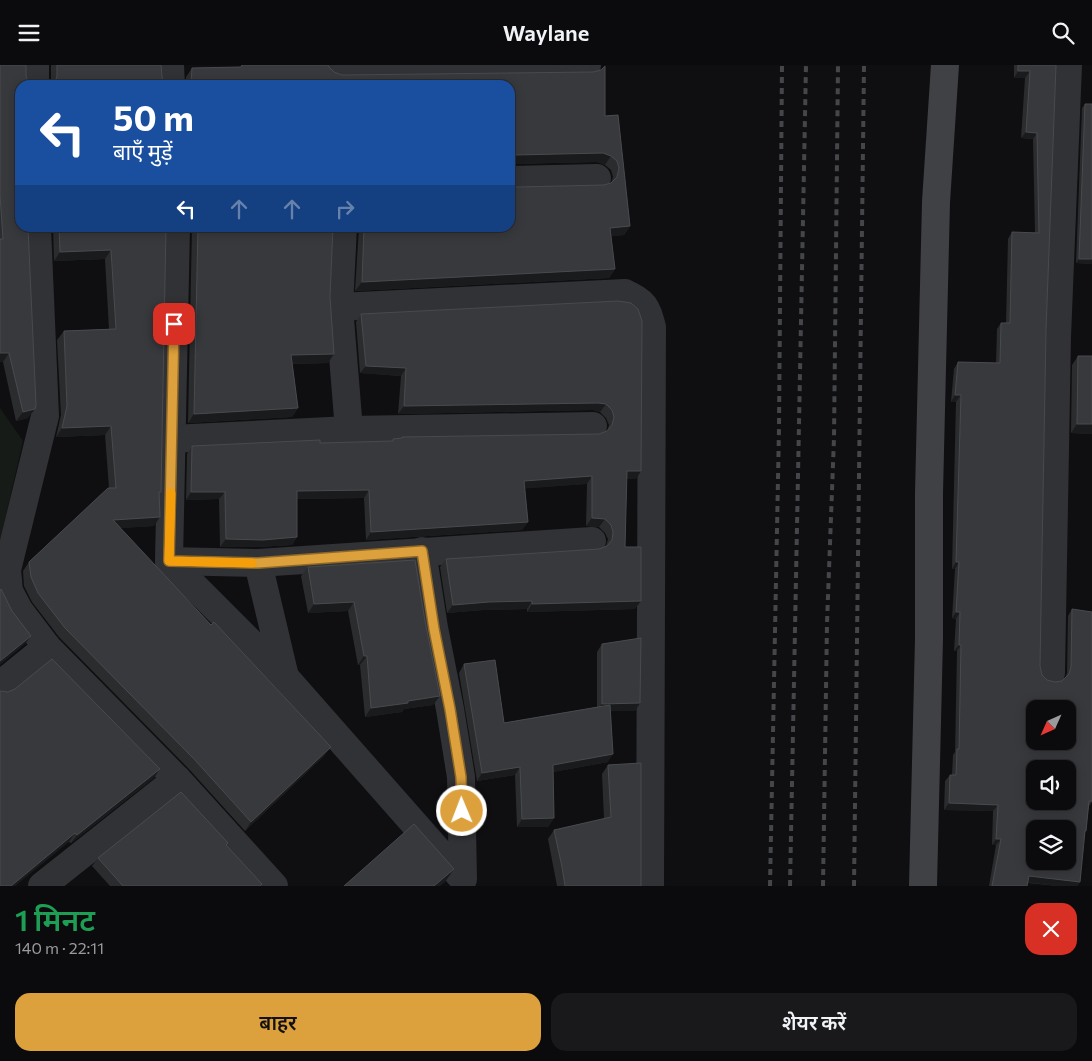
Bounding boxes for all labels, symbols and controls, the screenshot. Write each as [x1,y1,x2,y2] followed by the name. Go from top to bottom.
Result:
[15,19,43,47] icon: menu
[503,19,589,46] text: Waylane
[1049,19,1077,47] icon: search
[113,95,194,138] text: 50 m
[30,100,95,165] icon: left
[113,138,173,165] text: बाएँ मुड़ें
[172,195,200,223] icon: left
[225,195,253,223] icon: ahead
[278,195,306,223] icon: ahead
[331,195,359,223] icon: right
[153,303,195,345] pin
[160,310,188,338] icon: arrive
[1026,700,1076,750] north arrow
[1026,700,1076,870] map controls
[1026,760,1076,810] button: sound
[435,784,487,836] position arrow
[1026,820,1076,870] button: layers
[15,900,95,937] text: 1 मिनट
[1025,903,1077,955] button: close
[15,938,104,957] text: 140 m · 22:11
[15,993,541,1051] button: बाहर
[551,993,1077,1051] button: शेयर करें

